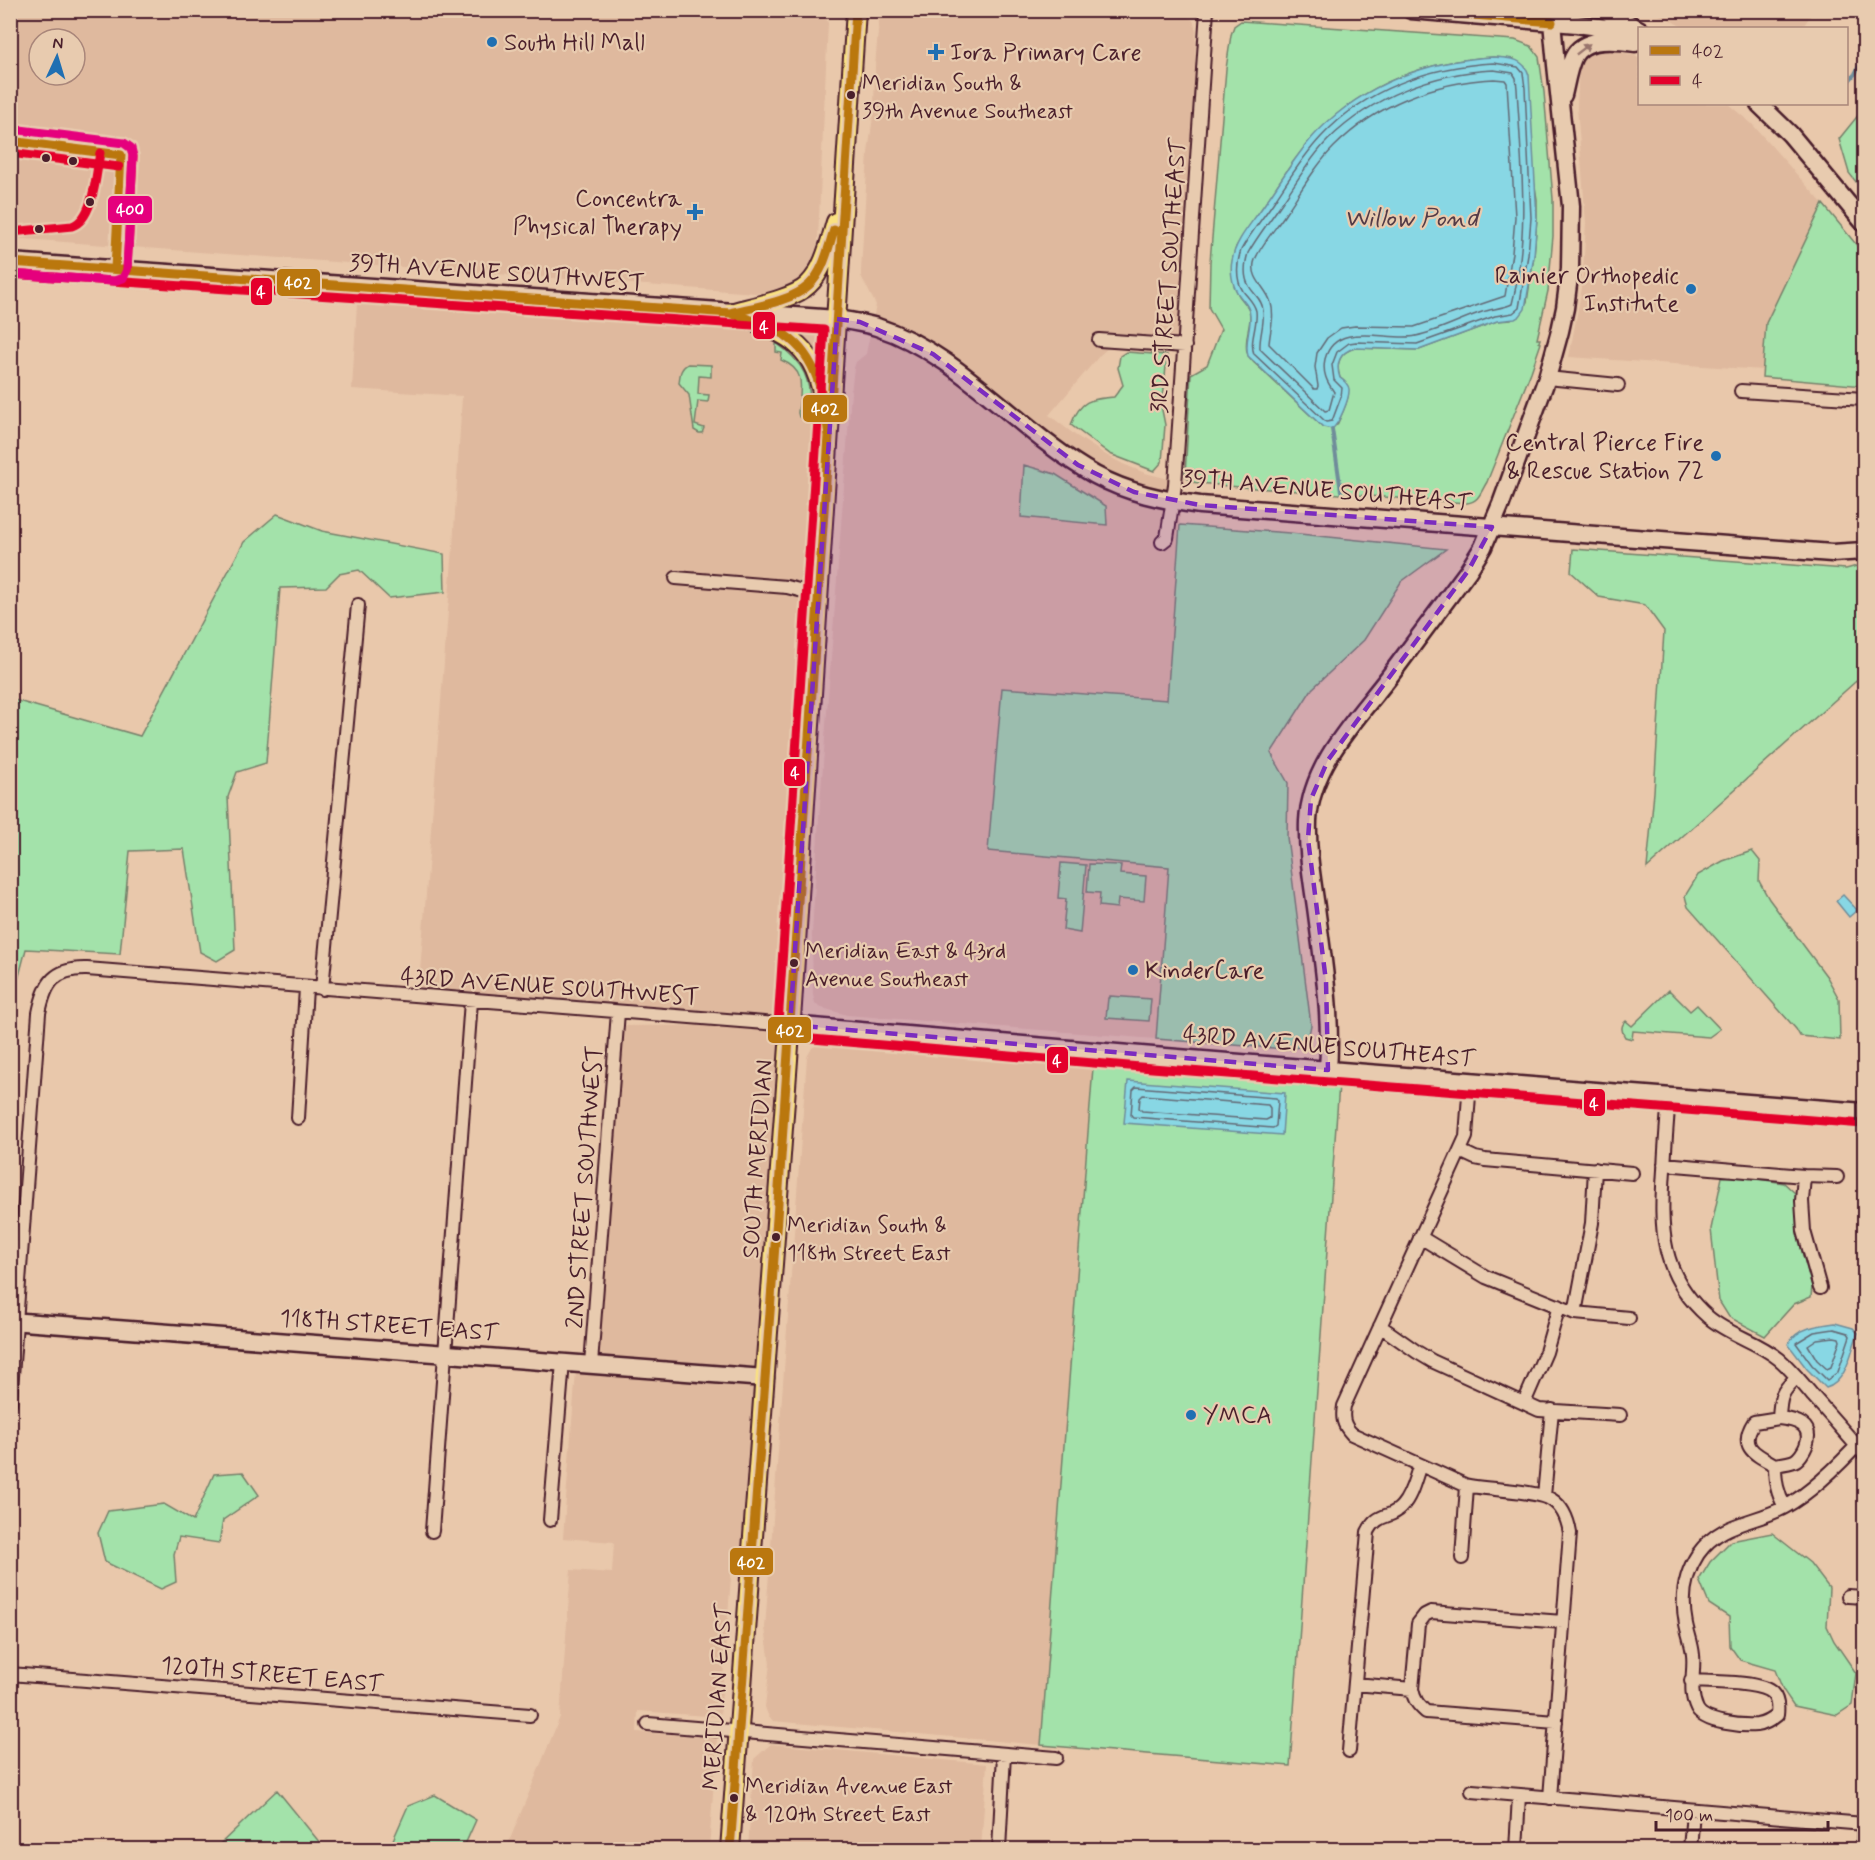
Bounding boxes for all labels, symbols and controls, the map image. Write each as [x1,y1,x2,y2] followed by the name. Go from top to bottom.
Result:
[27,27,87,87] north arrow
[1638,27,1848,105] legend
[504,28,645,59] place label: South Hill Mall
[52,33,64,54] text: N
[485,35,499,49] marker: South Hill Mall
[950,38,1142,69] place label: Iora Primary Care
[1692,40,1724,64] text: 402
[927,43,945,61] marker: Iora Primary Care
[1575,43,1591,56] one-way arrow
[862,70,1073,126] place label: Meridian South & 39th Avenue Southeast
[1692,70,1702,94] text: 4
[845,89,857,101] marker: Meridian South & 39th Avenue Southeast
[1144,137,1195,415] street label: 3RD STREET SOUTHEAST
[40,152,52,164] unlabelled marker
[67,155,79,167] unlabelled marker
[513,184,683,243] place label: Concentra Physical Therapy
[107,195,153,224] line badge: 400
[84,196,96,208] unlabelled marker
[116,200,144,221] text: 400
[1344,202,1481,236] water label: Willow Pond
[686,203,704,221] marker: Concentra Physical Therapy
[33,223,45,235] unlabelled marker
[348,248,646,299] street label: 39TH AVENUE SOUTHWEST
[1495,261,1679,320] place label: Rainier Orthopedic Institute
[276,268,321,297] line badge: 402
[284,273,312,294] text: 402
[250,277,273,306] line badge: 4
[256,282,266,303] text: 4
[1684,282,1698,296] marker: Rainier Orthopedic Institute
[752,311,776,340] line badge: 4
[759,317,769,338] text: 4
[802,394,848,423] line badge: 402
[811,399,839,420] text: 402
[1505,428,1704,487] place label: Central Pierce Fire & Rescue Station 72
[1709,449,1723,463] marker: Central Pierce Fire & Rescue Station 72
[1181,463,1474,520] street label: 39TH AVENUE SOUTHEAST
[783,758,806,787] line badge: 4
[790,763,800,784] text: 4
[805,938,1006,994] place label: Meridian East & 43rd Avenue Southeast
[1145,956,1264,987] place label: KinderCare
[788,957,800,969] marker: Meridian East & 43rd Avenue Southeast
[399,962,700,1013] street label: 43RD AVENUE SOUTHWEST
[1126,963,1140,977] marker: KinderCare
[767,1016,812,1044] line badge: 402
[1181,1019,1477,1076] street label: 43RD AVENUE SOUTHEAST
[776,1021,804,1042] text: 402
[560,1044,611,1330] street label: 2ND STREET SOUTHWEST
[1046,1046,1069,1074] line badge: 4
[1052,1051,1062,1072] text: 4
[736,1059,781,1260] street label: SOUTH MERIDIAN
[1583,1088,1606,1117] line badge: 4
[1589,1094,1599,1115] text: 4
[787,1212,951,1268] place label: Meridian South & 118th Street East
[770,1231,782,1243] marker: Meridian South & 118th Street East
[279,1303,500,1350] street label: 118TH STREET EAST
[1203,1401,1272,1432] place label: YMCA
[1184,1408,1198,1422] marker: YMCA
[729,1547,774,1576] line badge: 402
[737,1553,765,1574] text: 402
[697,1602,741,1791] street label: MERIDIAN EAST
[160,1650,385,1701] street label: 120TH STREET EAST
[745,1773,953,1829] place label: Meridian Avenue East & 120th Street East
[728,1792,740,1804] marker: Meridian Avenue East & 120th Street East
[1656,1794,1828,1832] scale bar
[1665,1804,1713,1828] text: 100 m

